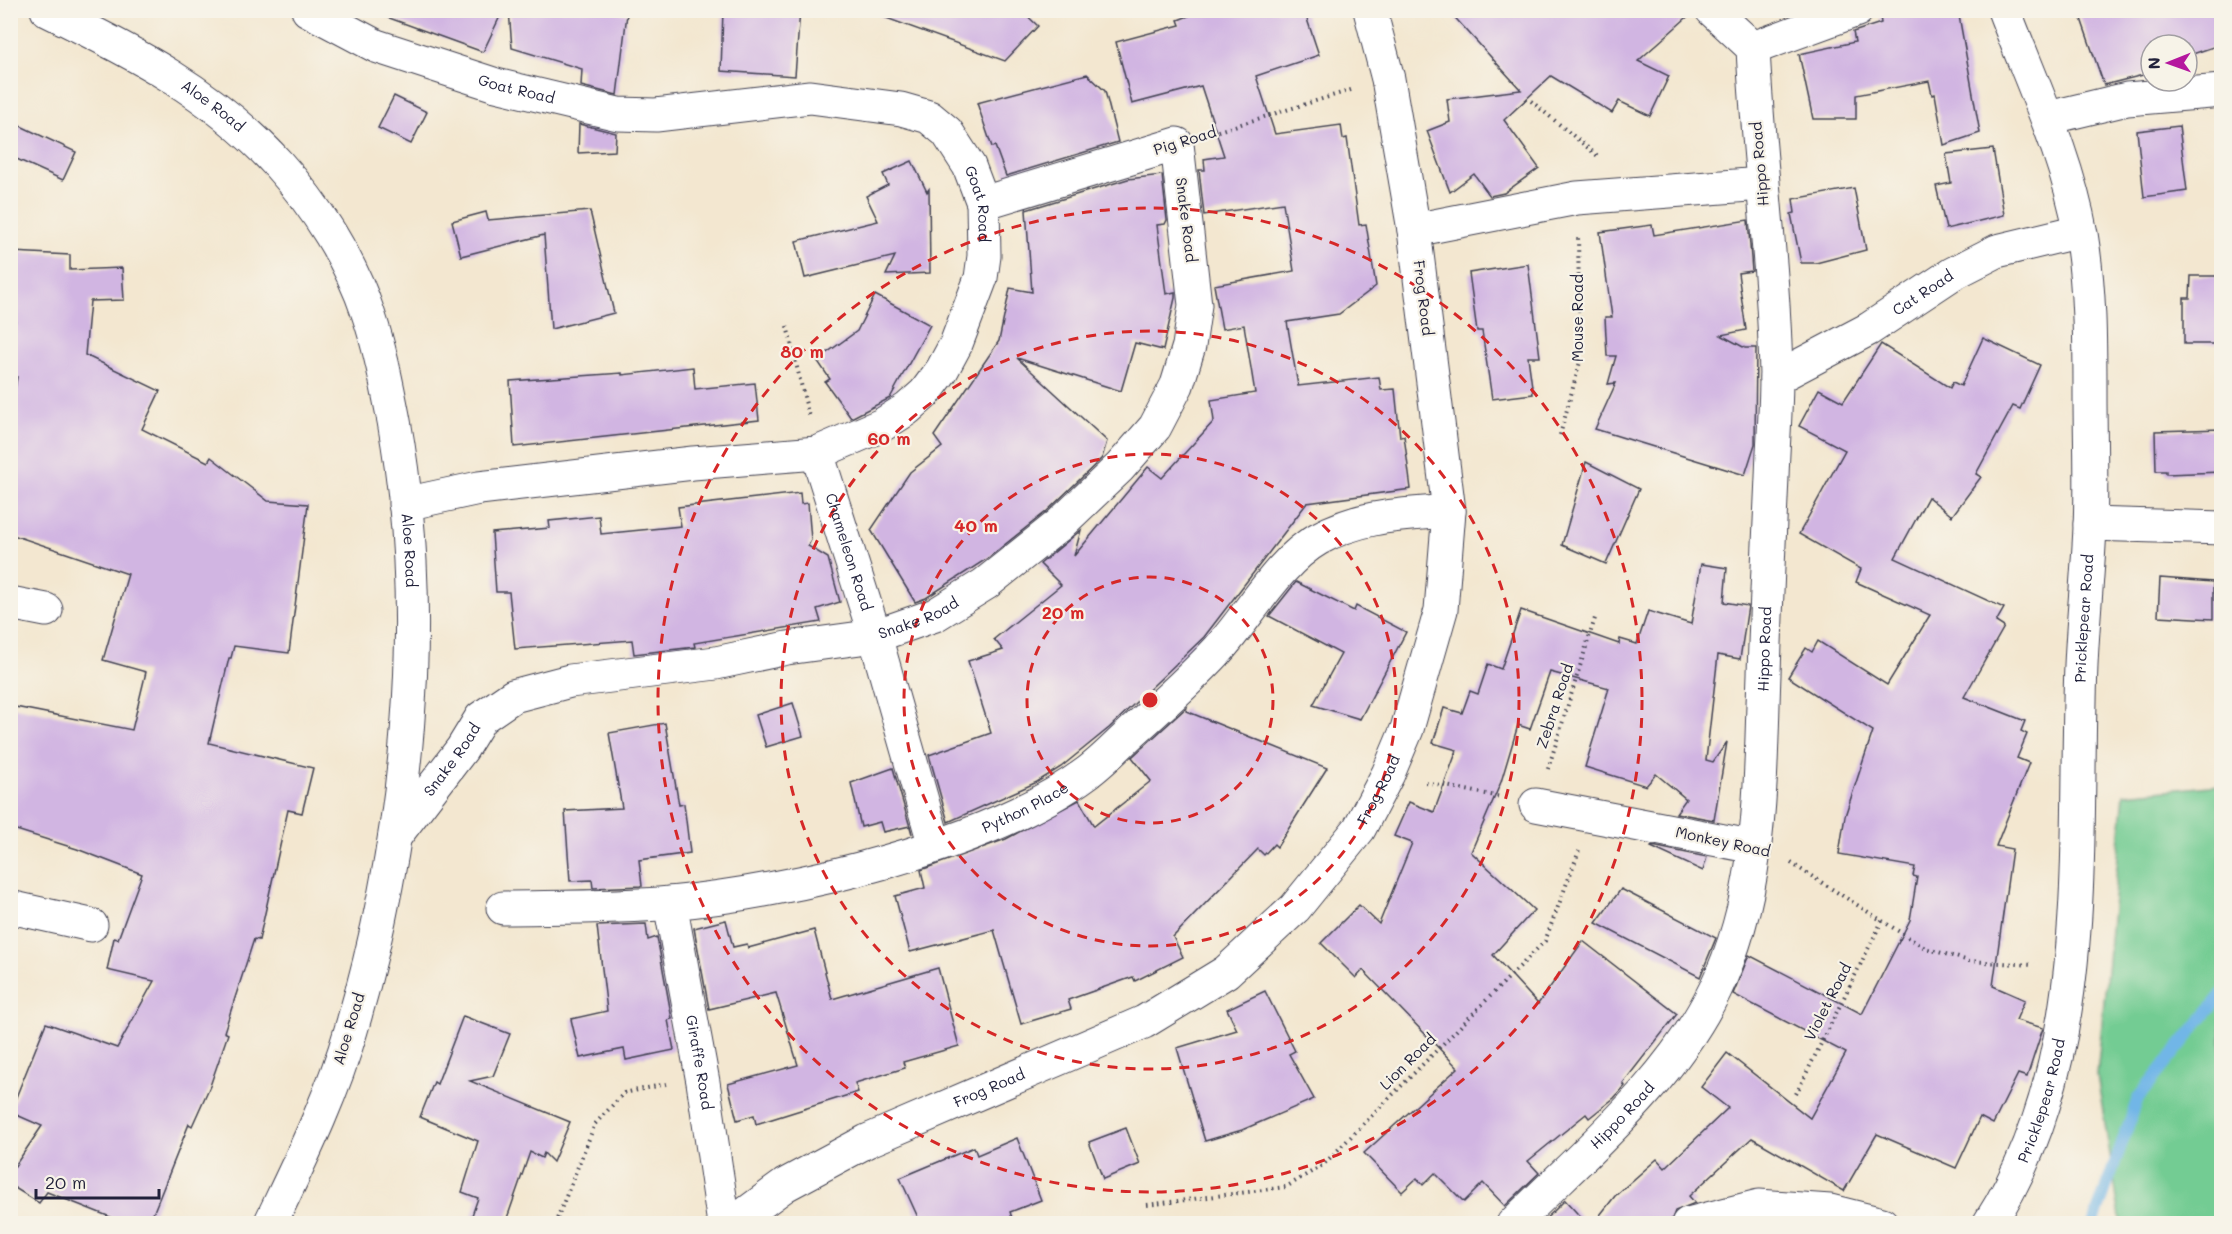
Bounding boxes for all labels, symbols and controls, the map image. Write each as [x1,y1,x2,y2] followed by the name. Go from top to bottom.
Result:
[2139,33,2199,93] north arrow
[2143,57,2164,70] text: N
[476,69,557,108] street label: Goat Road
[178,75,249,136] street label: Aloe Road
[1151,121,1219,159] street label: Pig Road
[1745,121,1773,207] street label: Hippo Road
[961,163,995,242] street label: Goat Road
[1172,176,1202,264] street label: Snake Road
[1409,259,1439,337] street label: Frog Road
[1888,265,1957,320] street label: Cat Road
[1567,274,1587,362] street label: Mouse Road
[780,339,824,363] text: 80 m
[867,426,911,450] text: 60 m
[821,491,877,613] street label: Chameleon Road
[398,512,422,588] street label: Aloe Road
[954,513,998,537] text: 40 m
[2069,554,2097,683] street label: Pricklepear Road
[875,592,962,643] street label: Snake Road
[1042,600,1084,624] text: 20 m
[1752,606,1775,692] street label: Hippo Road
[1531,661,1577,751] street label: Zebra Road
[1140,690,1160,710] centre of rings
[418,719,485,800] street label: Snake Road
[1352,752,1404,828] street label: Frog Road
[979,777,1072,837] street label: Python Place
[1674,821,1772,861] street label: Monkey Road
[1799,959,1855,1044] street label: Violet Road
[328,990,368,1067] street label: Aloe Road
[682,1013,718,1111] street label: Giraffe Road
[1375,1029,1440,1094] street label: Lion Road
[2012,1037,2069,1165] street label: Pricklepear Road
[950,1063,1028,1112] street label: Frog Road
[1585,1077,1658,1153] street label: Hippo Road
[36,1162,159,1200] scale bar
[45,1170,86,1194] text: 20 m

